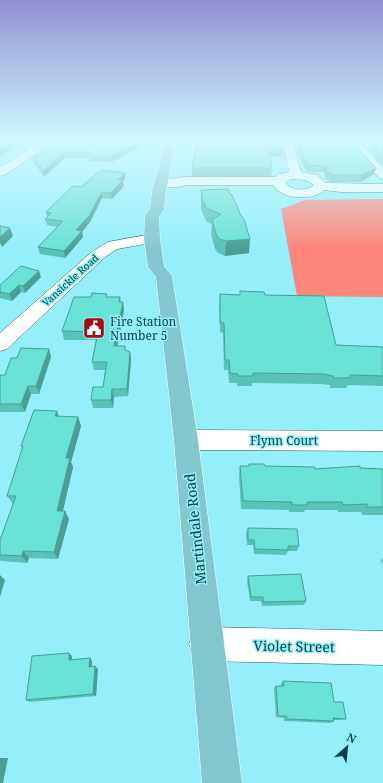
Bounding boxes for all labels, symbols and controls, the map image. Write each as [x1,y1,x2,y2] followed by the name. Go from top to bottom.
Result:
[39,251,101,309] street label: Vansickle Road
[110,313,177,344] place label: Fire Station Number 5
[81,315,107,341] public building icon: Fire Station Number 5
[250,432,318,449] street label: Flynn Court
[180,472,210,586] street label: Martindale Road
[253,636,335,656] street label: Violet Street
[327,727,367,767] north arrow
[344,729,359,746] text: N

